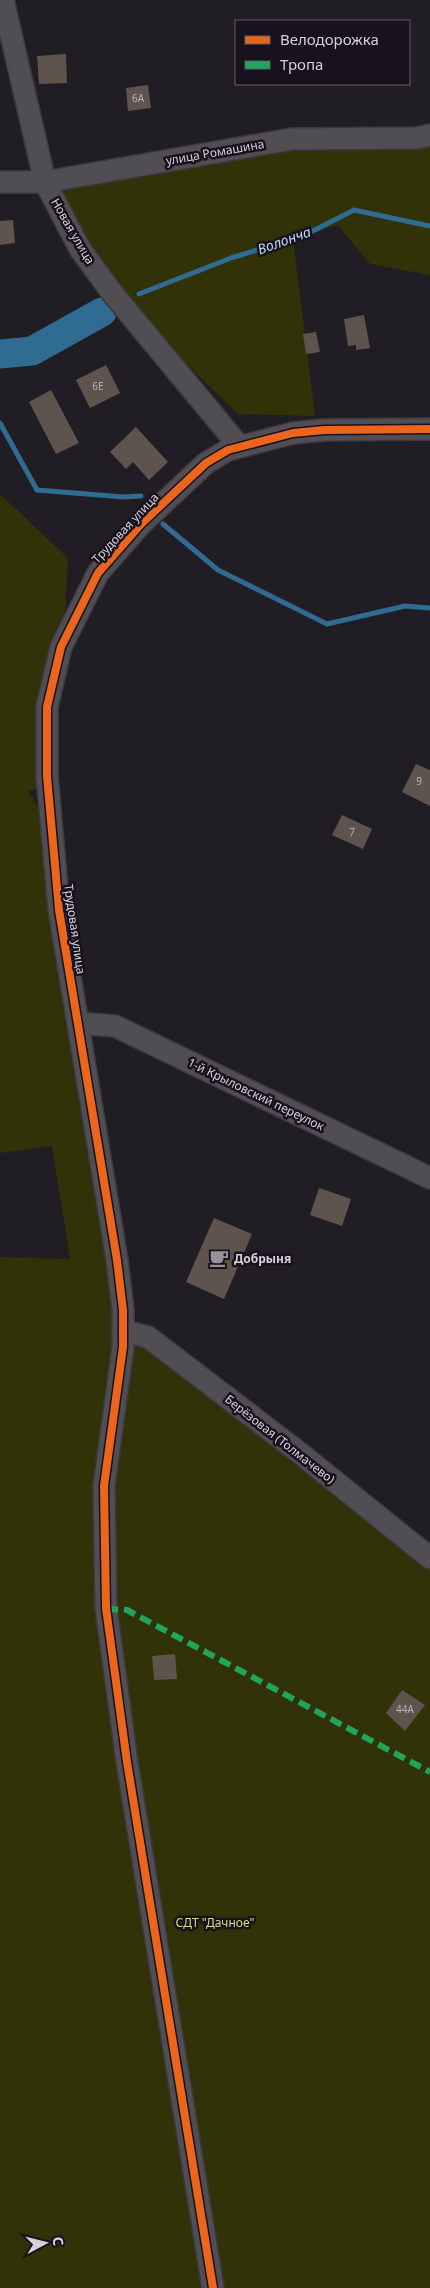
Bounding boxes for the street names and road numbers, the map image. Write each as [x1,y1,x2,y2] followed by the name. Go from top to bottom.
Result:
[165,135,265,169] street label: улица Ромашина
[47,195,99,267] street label: Новая улица
[88,489,162,567] street label: Трудовая улица
[60,883,90,975] street label: Трудовая улица
[185,1053,328,1135] street label: 1-й Крыловский переулок
[221,1391,339,1488] street label: Берёзовая (Толмачево)

